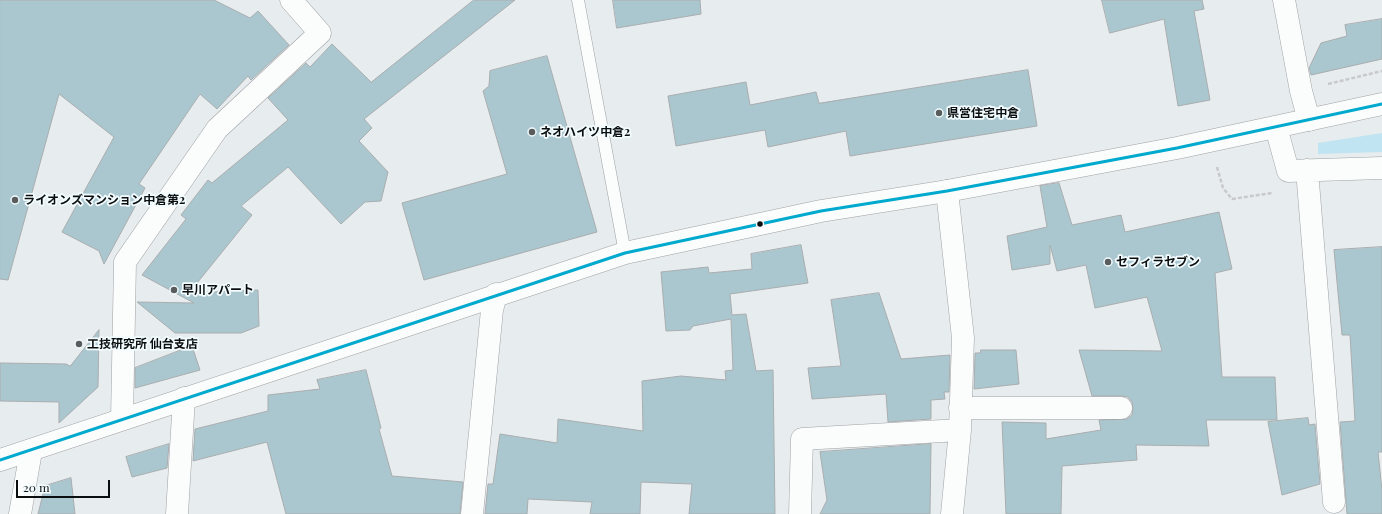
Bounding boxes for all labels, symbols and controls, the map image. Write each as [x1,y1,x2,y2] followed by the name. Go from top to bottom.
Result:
[947,106,1019,120] place label: 県営住宅中倉
[934,108,944,118] marker: 県営住宅中倉
[540,125,630,139] place label: ネオハイツ中倉2
[527,127,537,137] marker: ネオハイツ中倉2
[23,193,185,207] place label: ライオンズマンション中倉第2
[10,195,20,205] marker: ライオンズマンション中倉第2
[755,219,765,229] unlabelled marker
[1116,255,1200,269] place label: セフィラセブン
[1103,257,1113,267] marker: セフィラセブン
[182,283,254,297] place label: 早川アパート
[169,285,179,295] marker: 早川アパート
[87,337,198,351] place label: 工技研究所 仙台支店
[74,339,84,349] marker: 工技研究所 仙台支店
[18,472,112,498] scale bar
[23,479,50,495] text: 20 m

